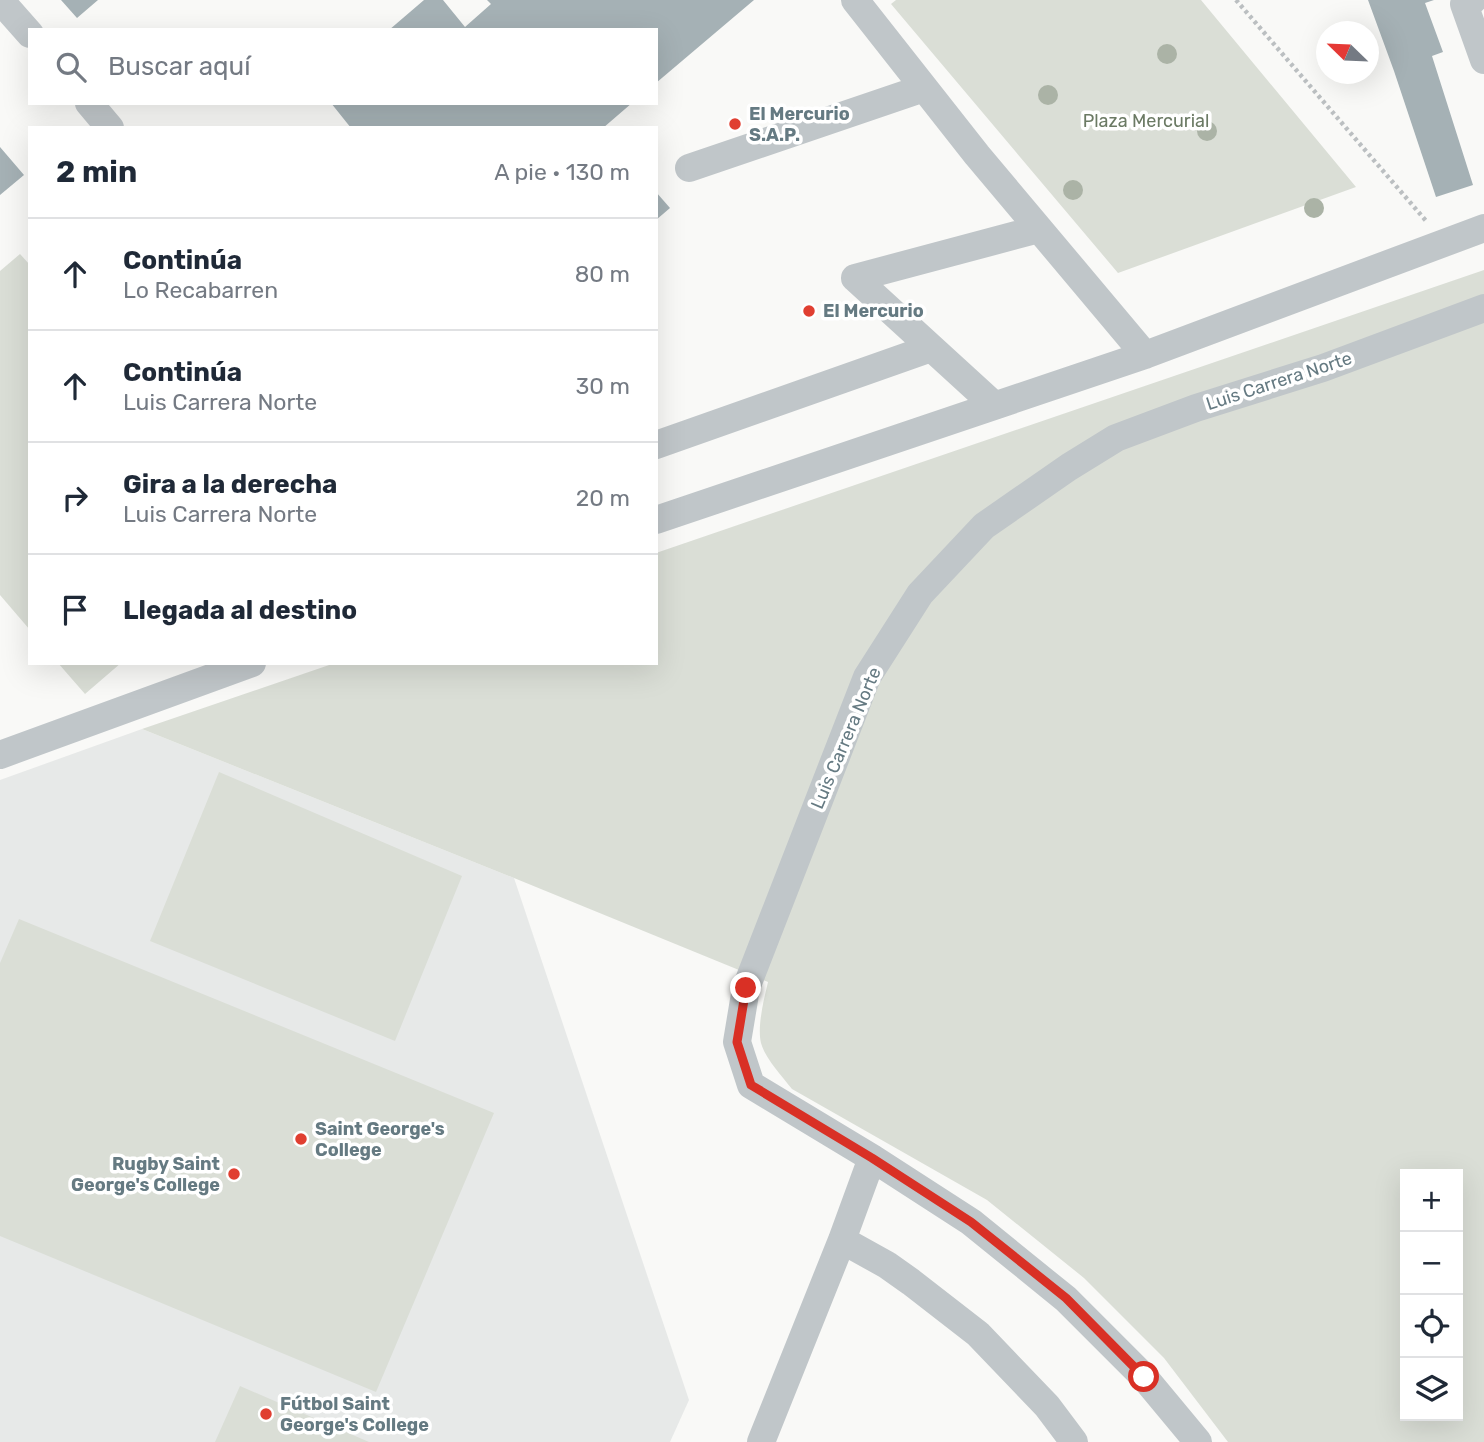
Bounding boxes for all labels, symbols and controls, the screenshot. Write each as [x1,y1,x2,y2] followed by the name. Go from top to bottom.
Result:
[1316,21,1379,84] north arrow
[28,28,658,105] search box
[52,48,90,86] icon: search
[108,51,250,82] text: Buscar aquí
[749,103,850,146] place label: El Mercurio S.A.P.
[1083,110,1209,132] park label: Plaza Mercurial
[727,116,743,132] marker: El Mercurio S.A.P.
[56,154,137,190] text: 2 min
[494,158,630,186] text: A pie · 130 m
[123,245,242,276] text: Continúa
[56,255,94,293] icon: ahead
[575,260,630,288] text: 80 m
[123,276,278,304] text: Lo Recabarren
[823,300,924,322] place label: El Mercurio
[801,303,817,319] marker: El Mercurio
[1203,347,1355,415] street label: Luis Carrera Norte
[123,357,242,388] text: Continúa
[56,367,94,405] icon: ahead
[575,372,630,400] text: 30 m
[123,388,317,416] text: Luis Carrera Norte
[123,469,337,500] text: Gira a la derecha
[56,479,94,517] icon: right
[576,484,630,512] text: 20 m
[123,500,317,528] text: Luis Carrera Norte
[56,591,94,629] icon: arrive
[123,595,357,626] text: Llegada al destino
[806,664,886,812] street label: Luis Carrera Norte
[730,972,761,1003] route end
[315,1118,445,1161] place label: Saint George's College
[293,1131,309,1147] marker: Saint George's College
[71,1153,220,1196] place label: Rugby Saint George's College
[226,1166,242,1182] marker: Rugby Saint George's College
[1400,1169,1463,1421] map controls
[1400,1169,1463,1232] button: +
[1400,1232,1463,1295] button: −
[1400,1295,1463,1358] button: locate
[1400,1358,1463,1421] button: layers
[1128,1361,1159,1392] route start
[280,1393,429,1436] place label: Fútbol Saint George's College
[258,1406,274,1422] marker: Fútbol Saint George's College

